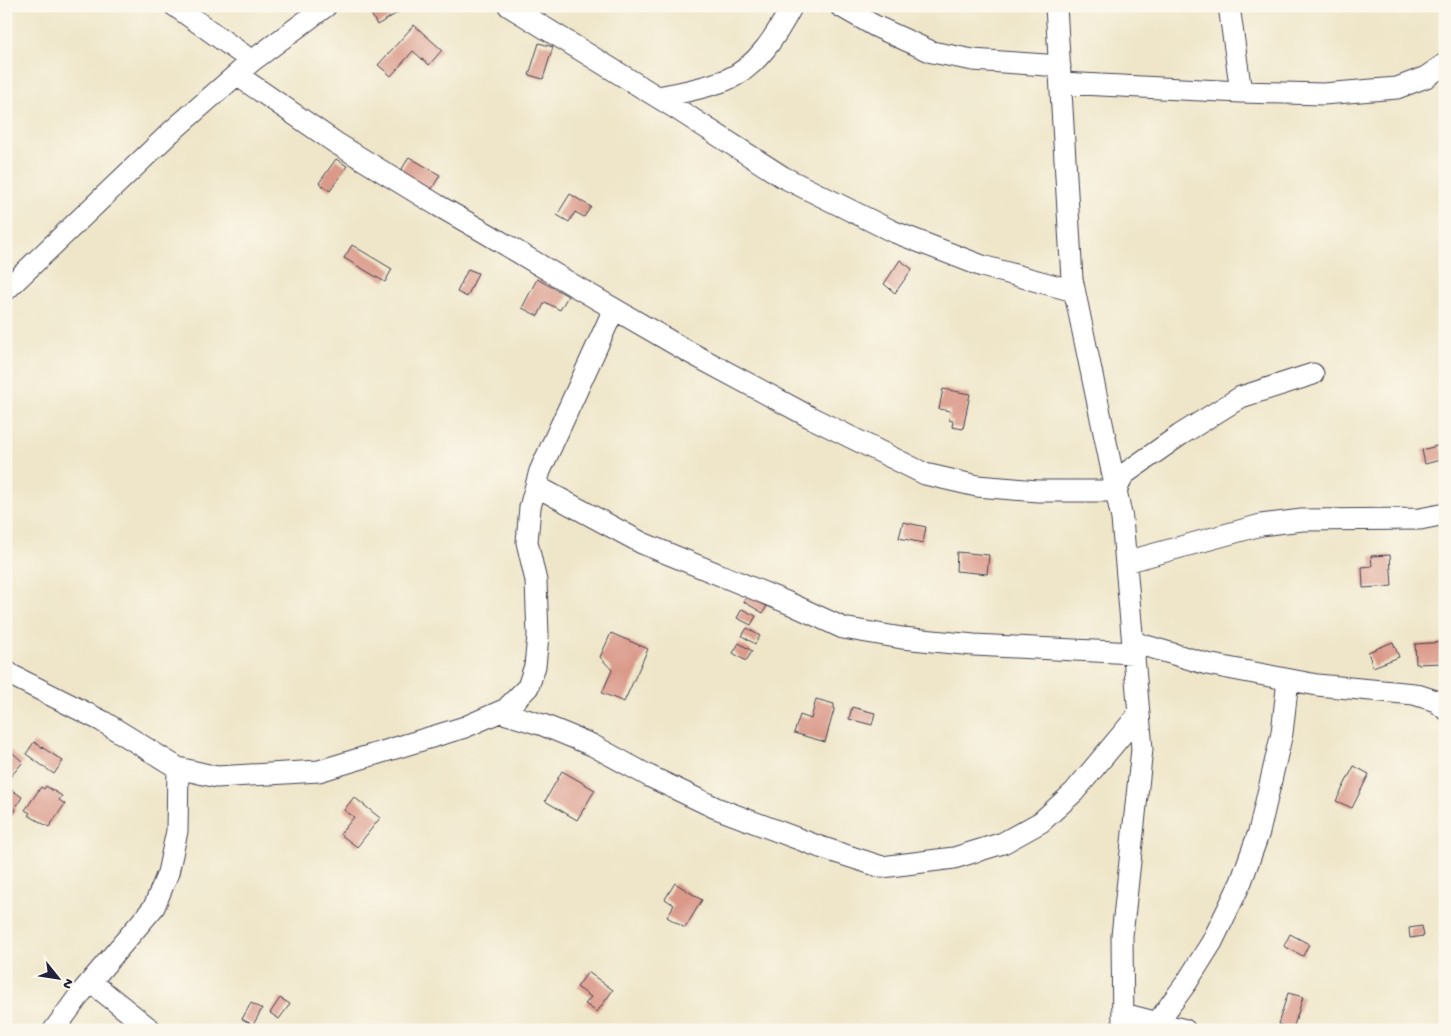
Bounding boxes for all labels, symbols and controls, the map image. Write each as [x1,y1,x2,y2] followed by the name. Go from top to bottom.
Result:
[32,954,82,1004] north arrow
[57,975,77,991] text: N

